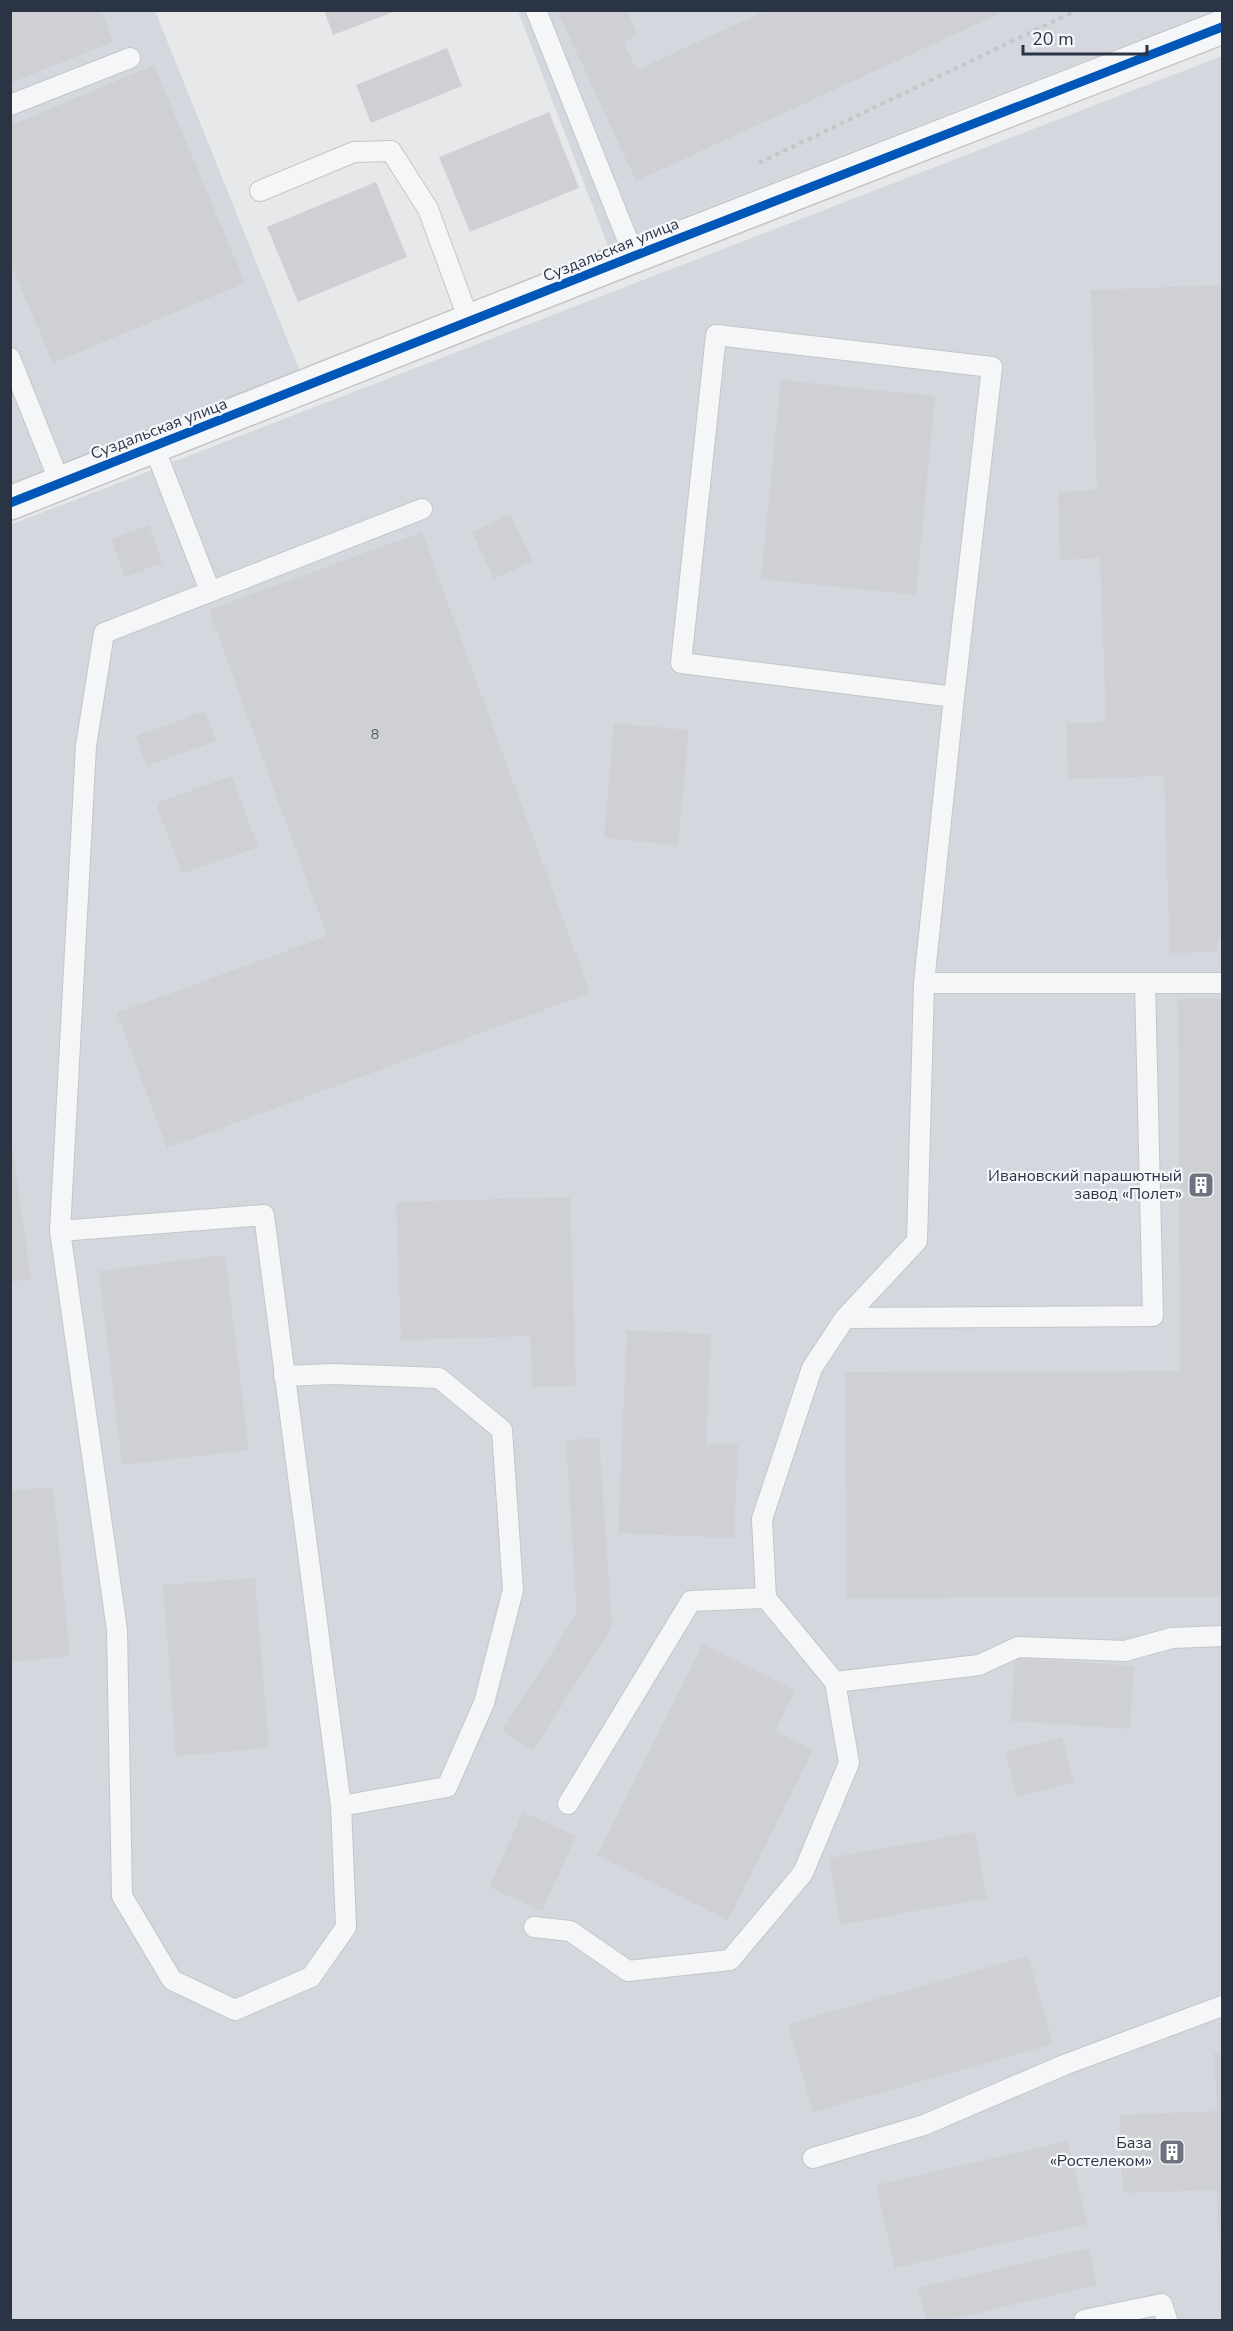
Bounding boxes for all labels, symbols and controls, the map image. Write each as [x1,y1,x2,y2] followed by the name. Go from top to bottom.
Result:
[1023,18,1148,56] scale bar
[1032,27,1074,51] text: 20 m
[540,213,682,287] street label: Суздальская улица
[87,393,231,465] street label: Суздальская улица
[371,725,379,744] house number: 8
[988,1165,1182,1205] place label: Ивановский парашютный завод «Полет»
[1186,1170,1216,1200] building icon: Ивановский парашютный завод «Полет»
[1050,2132,1152,2172] place label: База «Ростелеком»
[1157,2137,1187,2167] building icon: База «Ростелеком»

